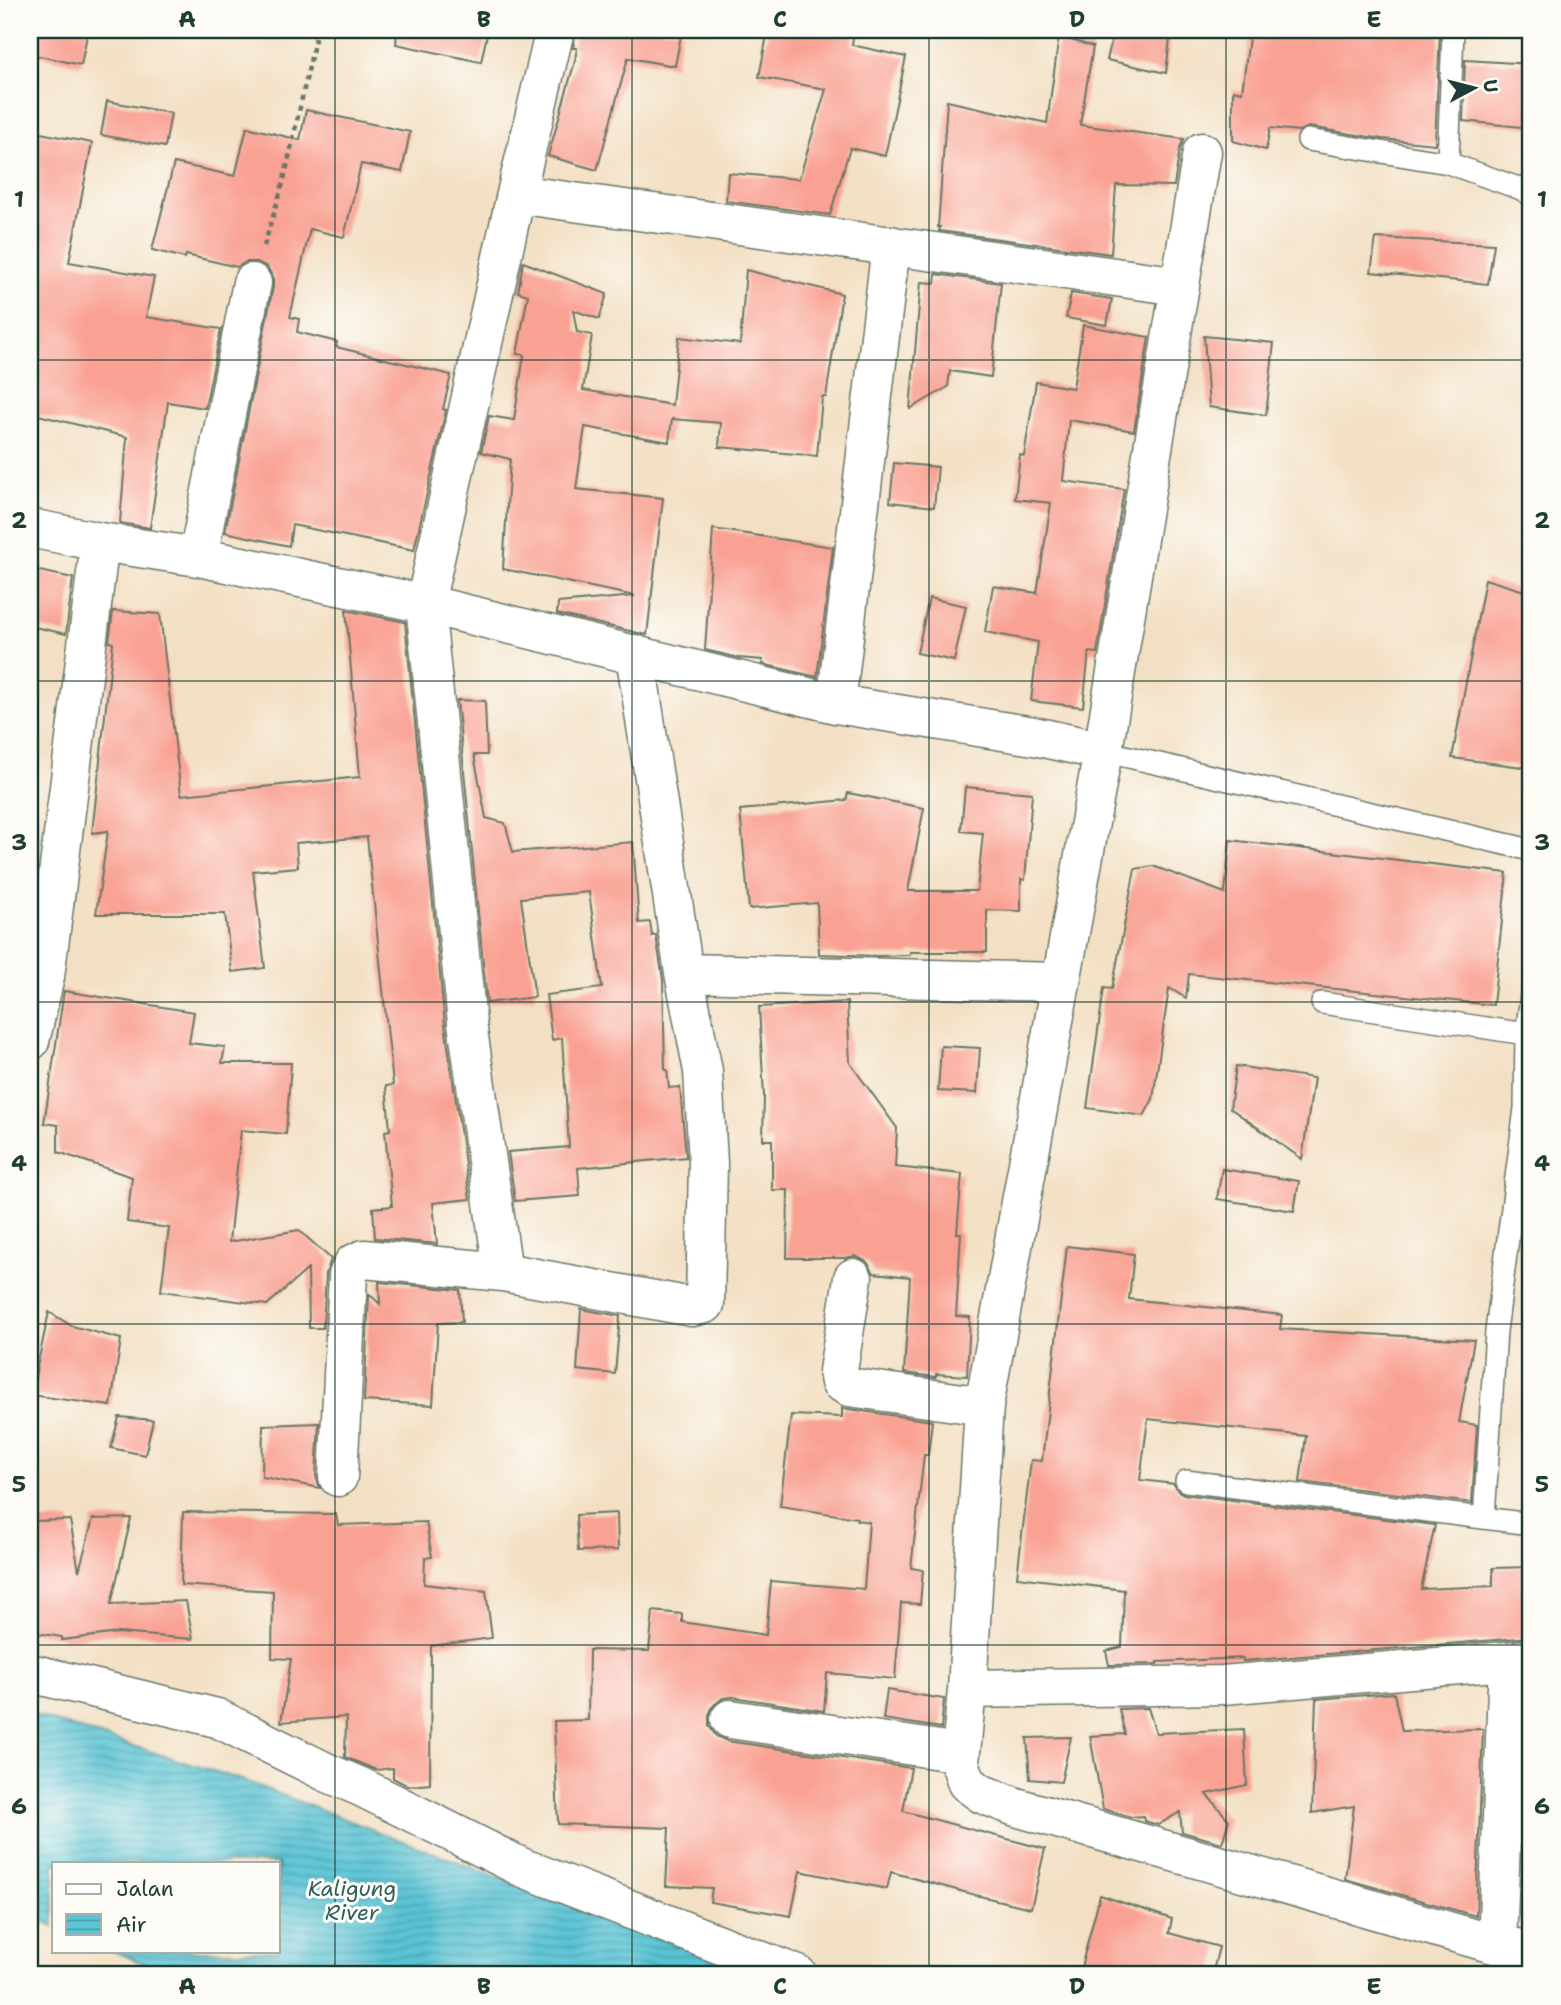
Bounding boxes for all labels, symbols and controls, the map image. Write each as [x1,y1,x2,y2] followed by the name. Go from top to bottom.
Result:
[178,4,196,34] text: A
[477,4,491,34] text: B
[773,4,787,34] text: C
[1069,4,1085,34] text: D
[1366,4,1382,34] text: E
[1438,52,1508,122] north arrow
[1477,78,1504,94] text: U
[14,184,24,214] text: 1
[1537,184,1547,214] text: 1
[11,505,27,535] text: 2
[1534,505,1550,535] text: 2
[11,827,27,857] text: 3
[1534,827,1550,857] text: 3
[11,1148,27,1178] text: 4
[1534,1148,1550,1178] text: 4
[12,1469,26,1499] text: 5
[1535,1469,1549,1499] text: 5
[11,1791,27,1821] text: 6
[1534,1791,1550,1821] text: 6
[52,1862,280,1952] legend
[116,1875,174,1903] text: Jalan
[308,1875,396,1927] water label: Kaligung River
[116,1911,147,1939] text: Air
[178,1971,196,2001] text: A
[477,1971,491,2001] text: B
[773,1971,787,2001] text: C
[1069,1971,1085,2001] text: D
[1366,1971,1382,2001] text: E

